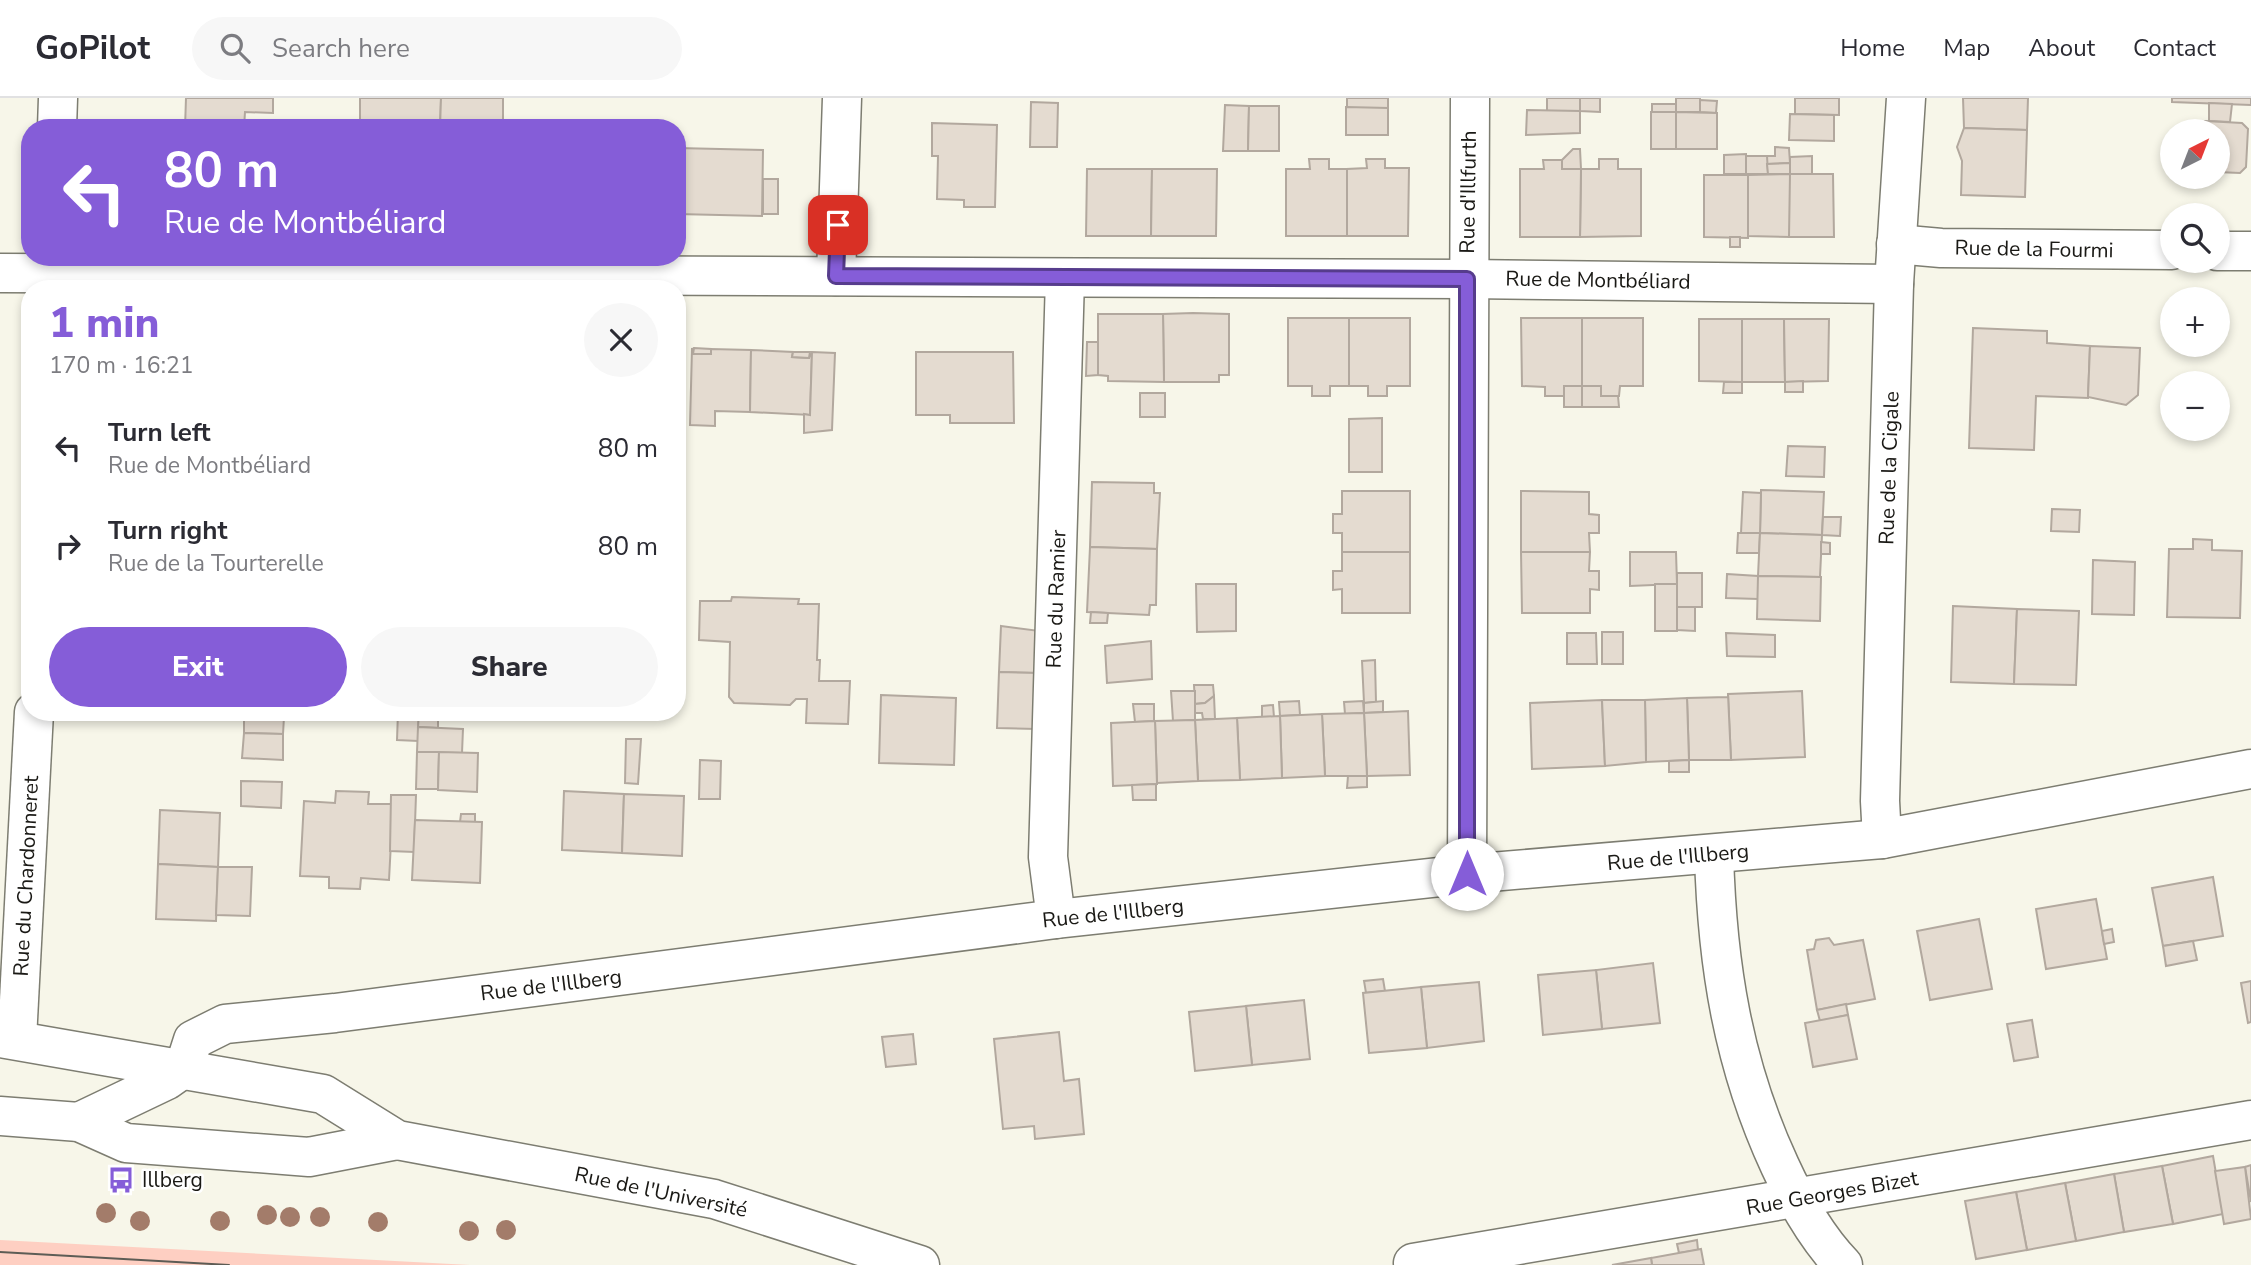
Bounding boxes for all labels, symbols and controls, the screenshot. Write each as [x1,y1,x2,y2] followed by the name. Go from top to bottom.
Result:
[192,17,682,80] search box
[35,26,150,71] text: GoPilot
[216,29,254,67] icon: search
[272,31,410,66] text: Search here
[1840,32,1905,64] text: Home
[1943,32,1990,64] text: Map
[2028,32,2095,64] text: About
[2133,32,2216,64] text: Contact
[2160,119,2230,189] north arrow
[2160,119,2230,441] map controls
[1453,130,1483,254] street label: Rue d'Illfurth
[164,137,279,204] text: 80 m
[49,147,140,238] icon: left
[808,195,868,255] pin
[164,201,446,244] text: Rue de Montbéliard
[2160,203,2230,273] button: search
[819,206,857,244] icon: arrive
[1954,234,2114,264] street label: Rue de la Fourmi
[1505,264,1691,296] street label: Rue de Montbéliard
[2160,287,2230,357] button: +
[49,295,159,352] text: 1 min
[584,303,658,377] button: close
[49,350,194,381] text: 170 m · 16:21
[2160,371,2230,441] button: −
[1872,391,1906,545] street label: Rue de la Cigale
[108,415,211,450] text: Turn left
[49,429,87,467] icon: left
[598,431,658,466] text: 80 m
[108,450,311,481] text: Rue de Montbéliard
[108,513,227,548] text: Turn right
[49,527,87,565] icon: right
[598,529,658,564] text: 80 m
[1040,529,1072,669] street label: Rue du Ramier
[108,548,324,579] text: Rue de la Tourterelle
[49,627,347,707] button: Exit
[361,627,658,707] button: Share
[7,774,45,977] street label: Rue du Chardonneret
[1430,837,1504,911] position arrow
[1606,837,1750,877] street label: Rue de l'Illberg
[1041,892,1185,934] street label: Rue de l'Illberg
[479,962,623,1008] street label: Rue de l'Illberg
[572,1160,750,1224] street label: Rue de l'Université
[1744,1164,1921,1222] street label: Rue Georges Bizet
[106,1165,136,1195] bus stop icon: Illberg
[142,1166,203,1194] place label: Illberg

